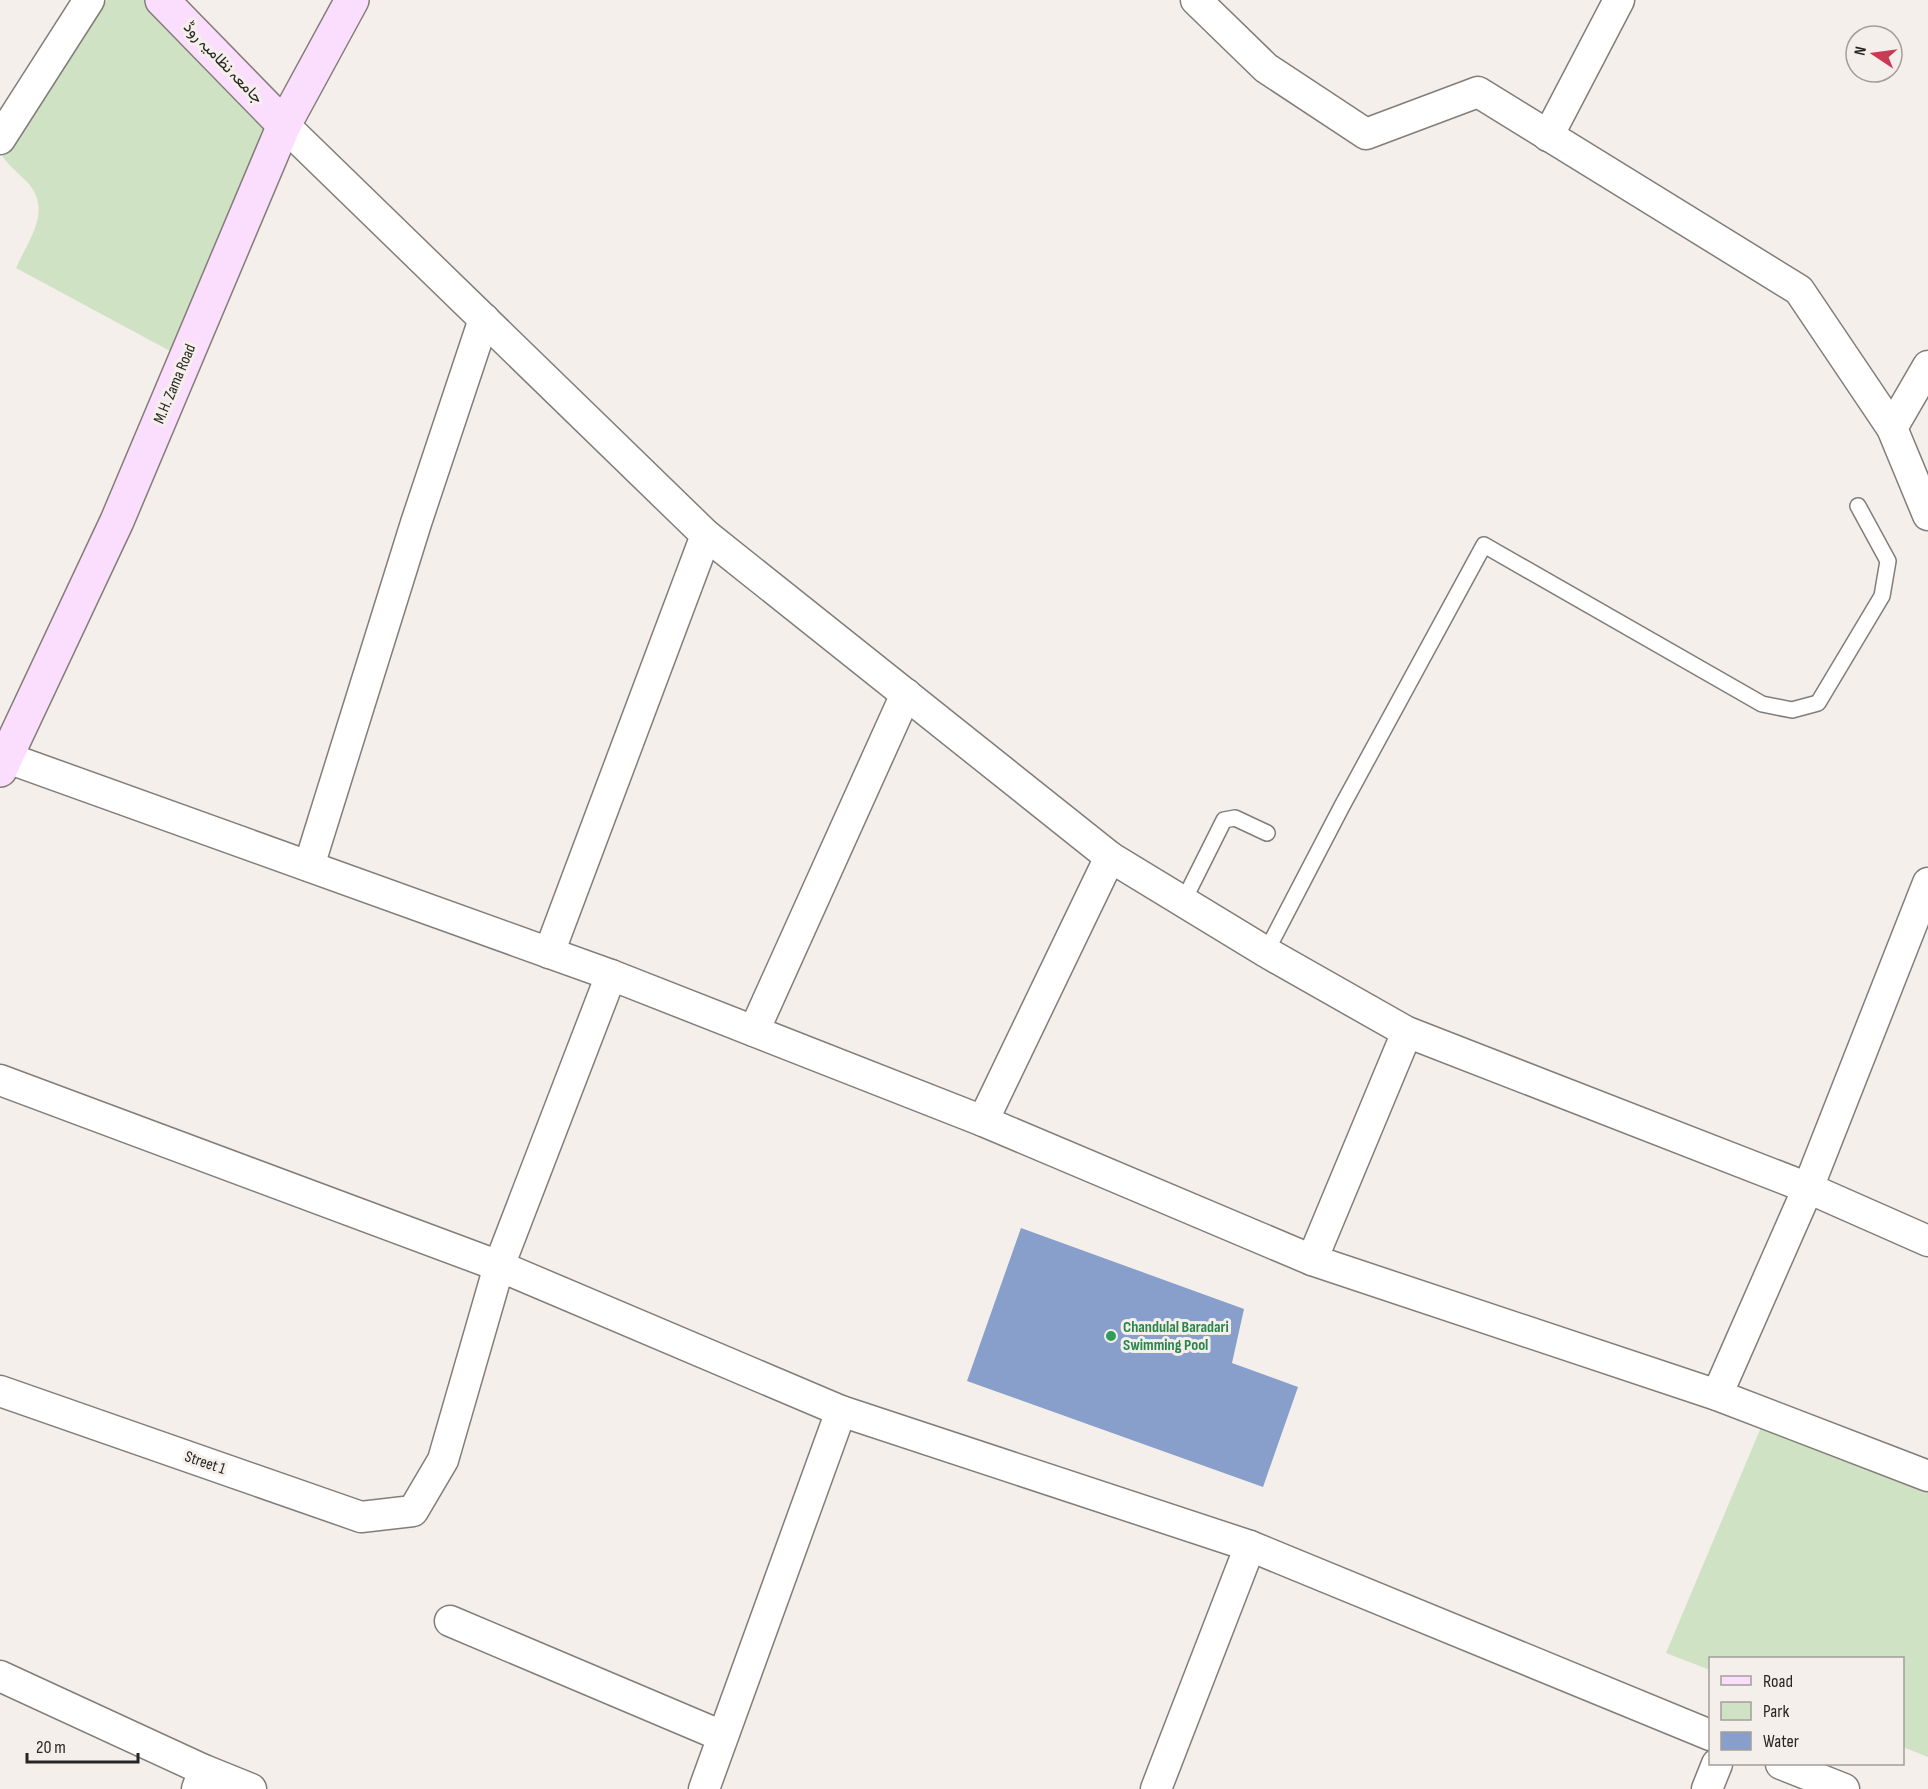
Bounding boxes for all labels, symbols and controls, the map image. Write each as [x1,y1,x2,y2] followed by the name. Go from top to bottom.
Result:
[179,18,267,108] street label: جامعہ نظامیہ روڈ
[1844,24,1904,84] north arrow
[1851,45,1871,57] text: N
[150,341,200,427] street label: M.H. Zama Road
[1123,1318,1229,1355] place label: Chandulal Baradari Swimming Pool
[1104,1329,1118,1343] marker: Chandulal Baradari Swimming Pool
[182,1447,228,1479] street label: Street 1
[1709,1657,1904,1765] legend
[1763,1671,1793,1692] text: Road
[1763,1701,1789,1722] text: Park
[27,1726,138,1764] scale bar
[1763,1731,1799,1752] text: Water
[36,1737,66,1758] text: 20 m

